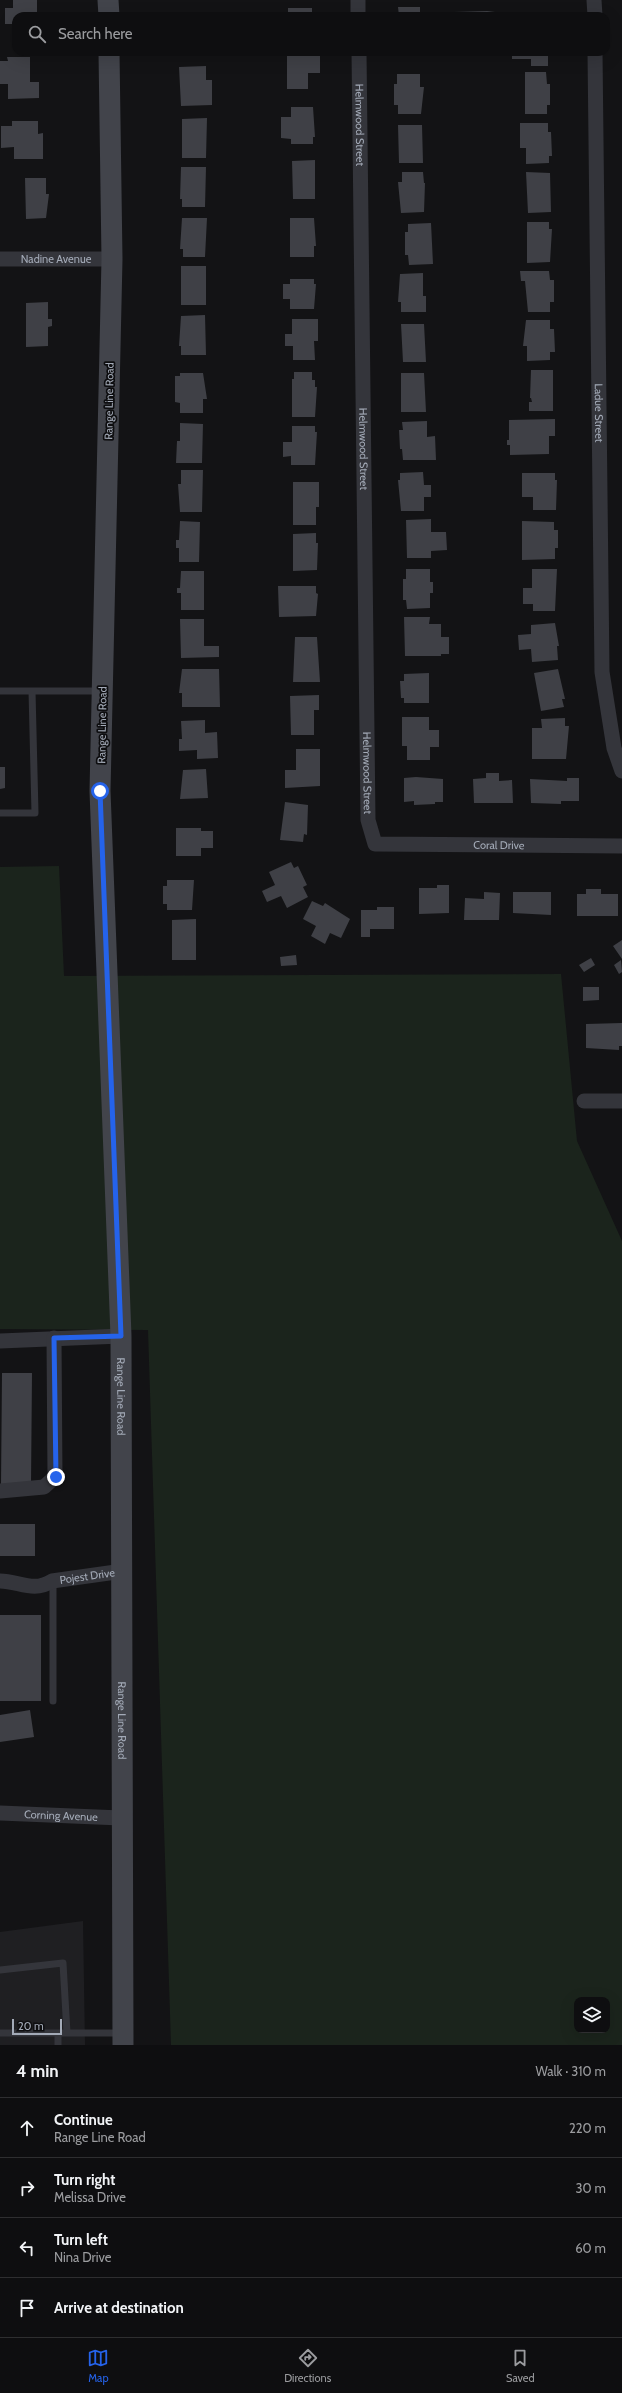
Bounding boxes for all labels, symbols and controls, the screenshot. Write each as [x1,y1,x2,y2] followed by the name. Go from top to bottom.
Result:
[12,12,610,56] search box
[26,23,48,45] icon: search
[58,25,133,43] text: Search here
[352,84,367,167] street label: Helmwood Street
[21,252,92,266] street label: Nadine Avenue
[101,362,117,440] street label: Range Line Road
[592,383,606,443] street label: Ladue Street
[356,408,371,491] street label: Helmwood Street
[94,686,110,764] street label: Range Line Road
[360,732,375,815] street label: Helmwood Street
[91,782,109,800] route start
[473,838,525,852] street label: Coral Drive
[114,1358,128,1435] street label: Range Line Road
[47,1468,65,1486] route end
[59,1565,116,1587] street label: Pojest Drive
[115,1682,129,1759] street label: Range Line Road
[24,1807,98,1824] street label: Corning Avenue
[574,1997,610,2033] map controls
[574,1997,610,2033] button: layers
[12,2017,62,2036] scale bar
[18,2019,44,2033] text: 20 m
[16,2061,59,2081] text: 4 min
[535,2063,606,2079] text: Walk · 310 m
[54,2111,113,2129] text: Continue
[16,2117,38,2139] icon: ahead
[569,2120,606,2136] text: 220 m
[54,2129,146,2145] text: Range Line Road
[54,2171,115,2189] text: Turn right
[16,2177,38,2199] icon: right
[576,2180,606,2196] text: 30 m
[54,2189,126,2205] text: Melissa Drive
[54,2231,108,2249] text: Turn left
[16,2237,38,2259] icon: left
[575,2240,606,2256] text: 60 m
[54,2249,111,2265] text: Nina Drive
[16,2297,38,2319] icon: arrive
[54,2299,184,2317] text: Arrive at destination
[87,2347,109,2385] tab: Map
[284,2347,331,2385] tab: Directions
[506,2347,535,2385] tab: Saved

